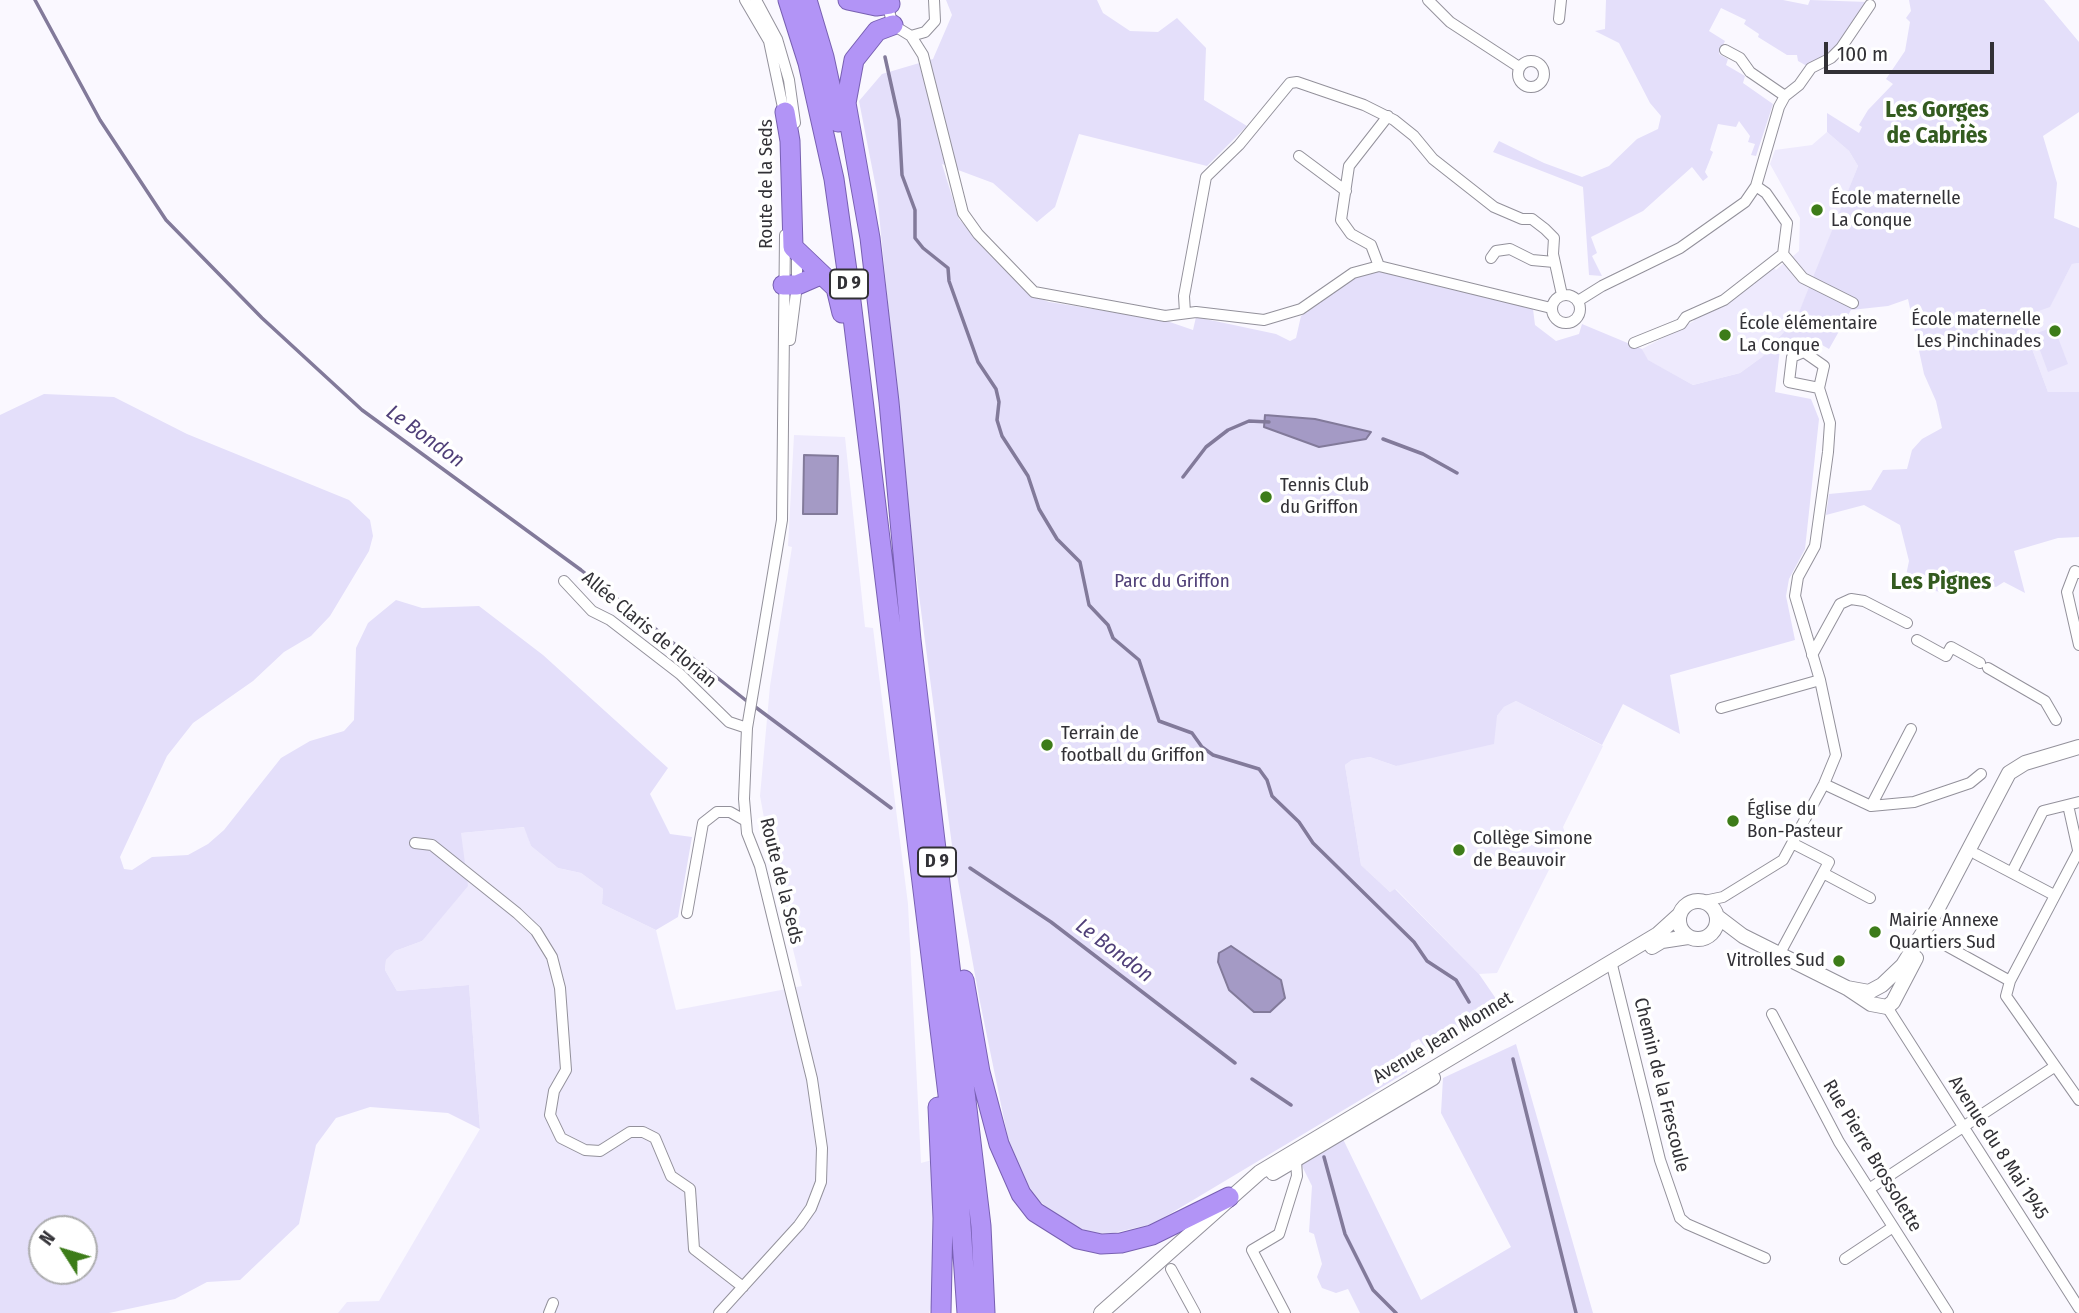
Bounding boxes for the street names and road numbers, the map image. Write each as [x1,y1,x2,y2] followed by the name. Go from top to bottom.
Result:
[756,119,778,249] street label: Route de la Seds
[830,270,868,298] road number: D 9
[577,567,721,693] street label: Allée Claris de Florian
[754,815,808,947] street label: Route de la Seds
[918,848,956,876] road number: D 9
[1369,987,1517,1089] street label: Avenue Jean Monnet
[1628,996,1694,1174] street label: Chemin de la Frescoule
[1943,1072,2053,1224] street label: Avenue du 8 Mai 1945
[1818,1076,1926,1236] street label: Rue Pierre Brossolette

